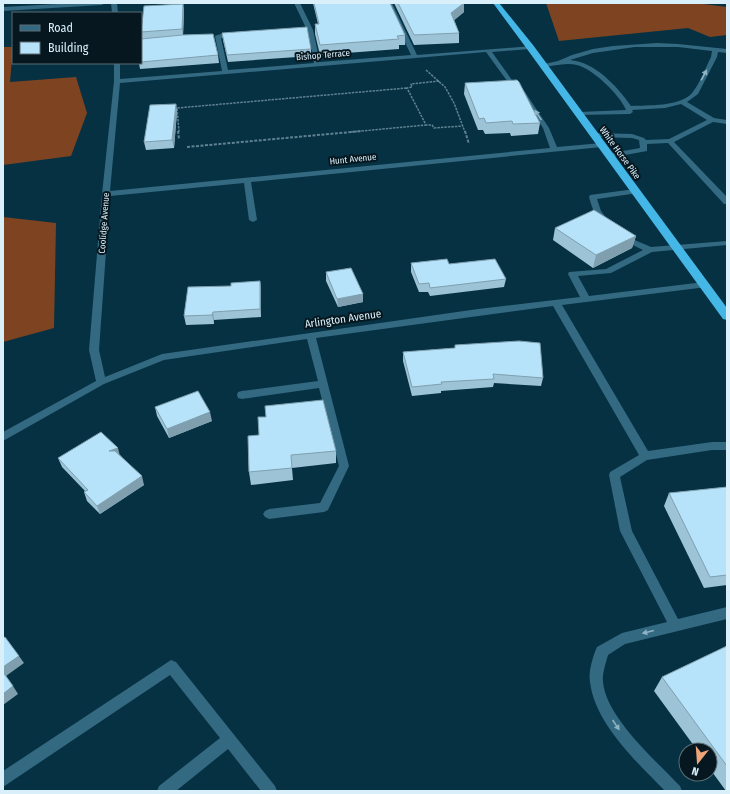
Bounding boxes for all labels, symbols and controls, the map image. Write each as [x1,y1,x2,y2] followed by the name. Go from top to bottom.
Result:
[12,12,142,64] legend
[48,21,73,35] text: Road
[48,41,89,55] text: Building
[296,48,351,62] street label: Bishop Terrace
[701,69,708,81] one-way arrow
[534,109,541,121] one-way arrow
[598,125,643,182] street label: White Horse Pike
[329,152,377,166] street label: Hunt Avenue
[97,192,111,254] street label: Coolidge Avenue
[304,307,382,331] street label: Arlington Avenue
[642,630,655,636] one-way arrow
[612,720,620,730] one-way arrow
[678,742,718,782] north arrow
[690,764,700,778] text: N

